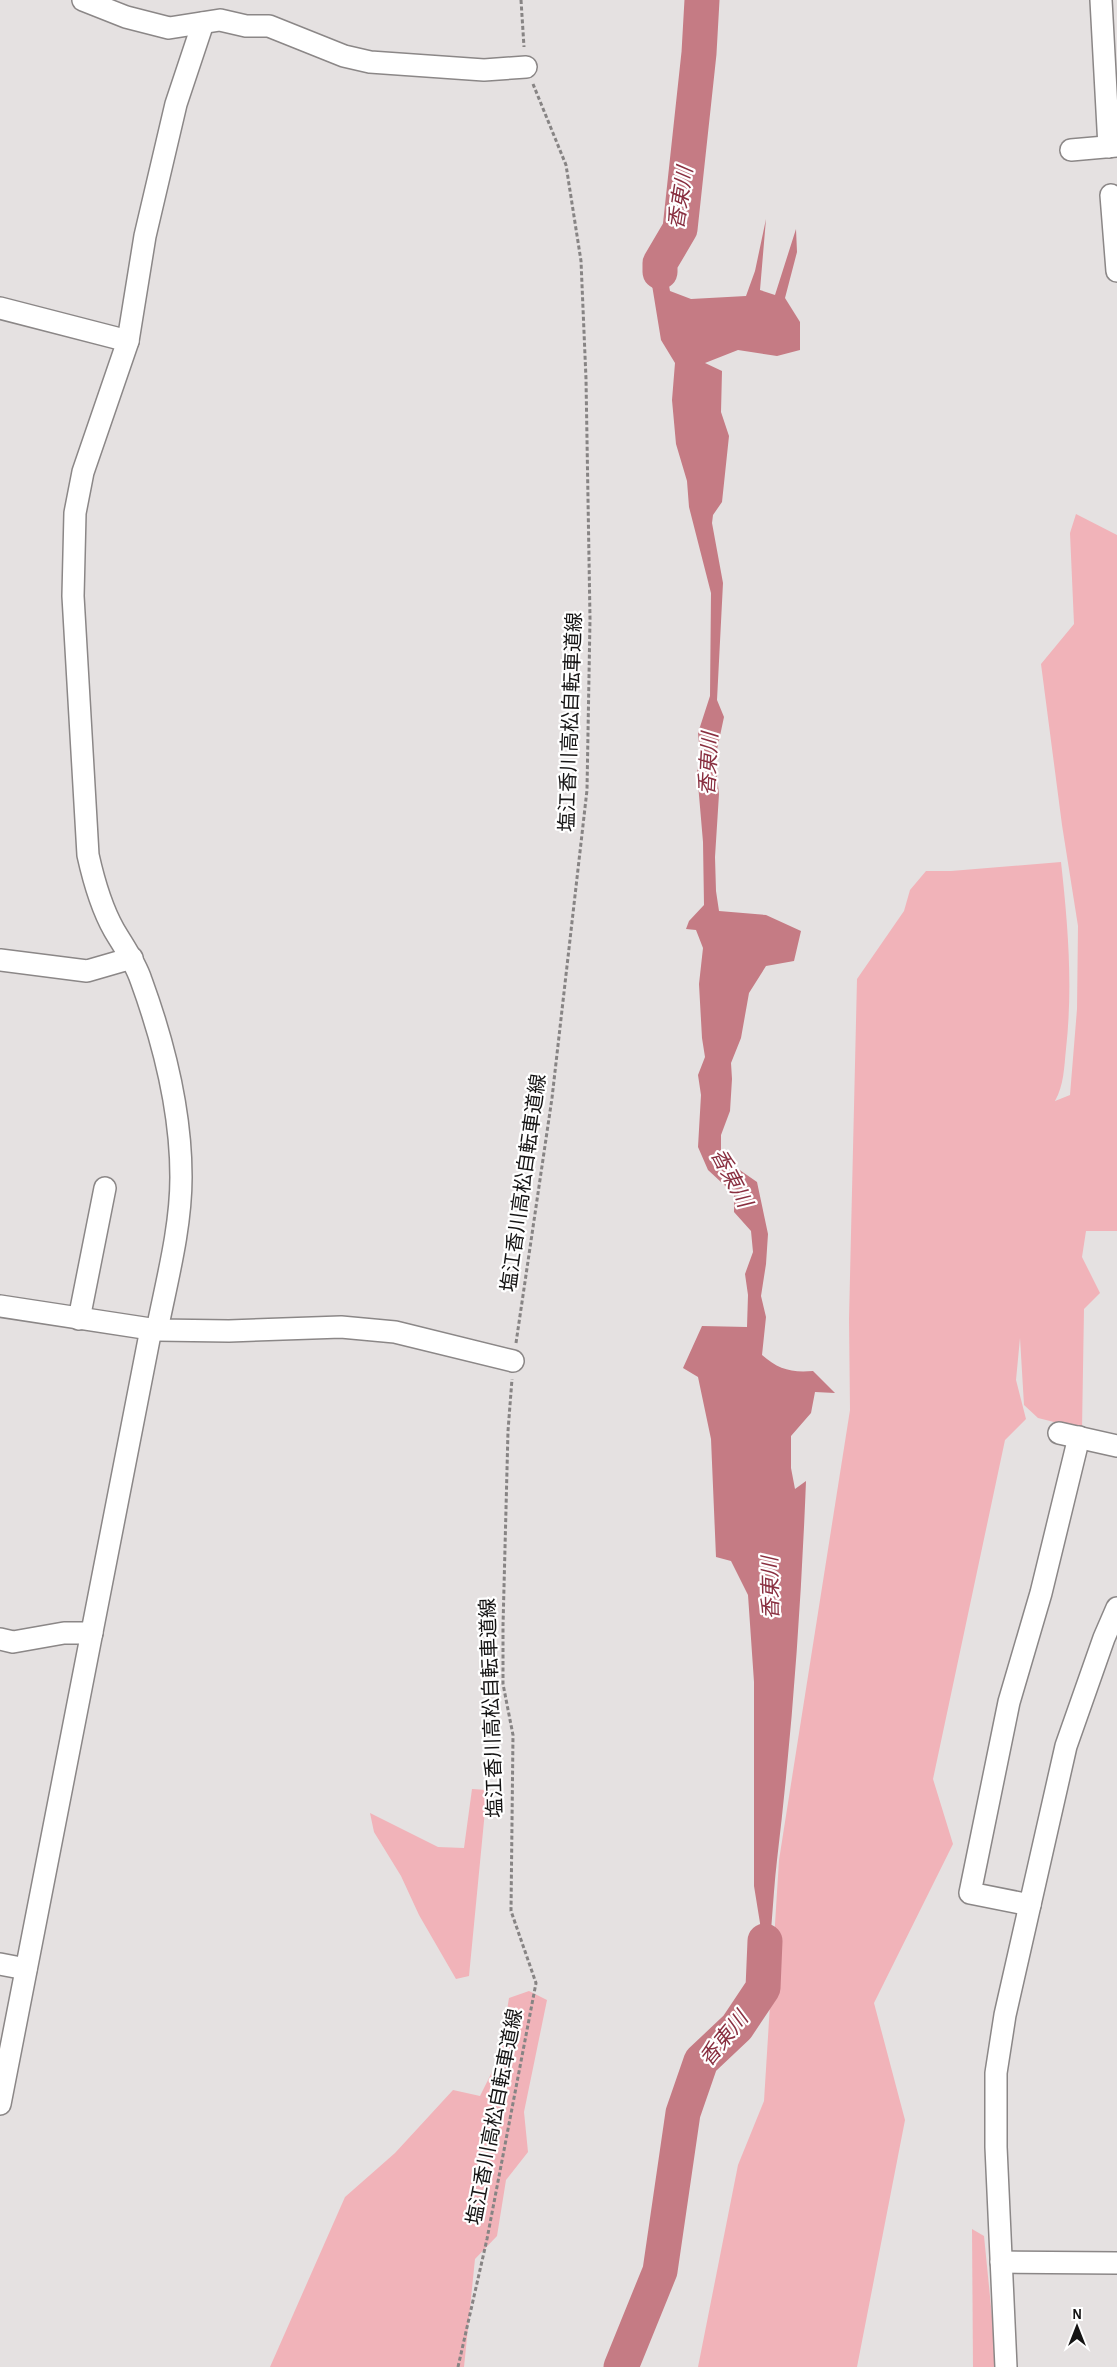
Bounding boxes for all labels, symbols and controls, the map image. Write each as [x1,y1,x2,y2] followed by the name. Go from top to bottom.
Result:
[665,163,697,231] water label: 香東川
[555,612,585,832] street label: 塩江香川高松自転車道線
[696,730,721,796] water label: 香東川
[497,1072,549,1293] street label: 塩江香川高松自転車道線
[707,1145,757,1213] water label: 香東川
[759,1554,782,1620] water label: 香東川
[476,1598,506,1818] street label: 塩江香川高松自転車道線
[695,2006,753,2070] water label: 香東川
[462,2007,526,2227] street label: 塩江香川高松自転車道線
[1052,2302,1102,2352] north arrow
[1072,2308,1082,2322] text: N

